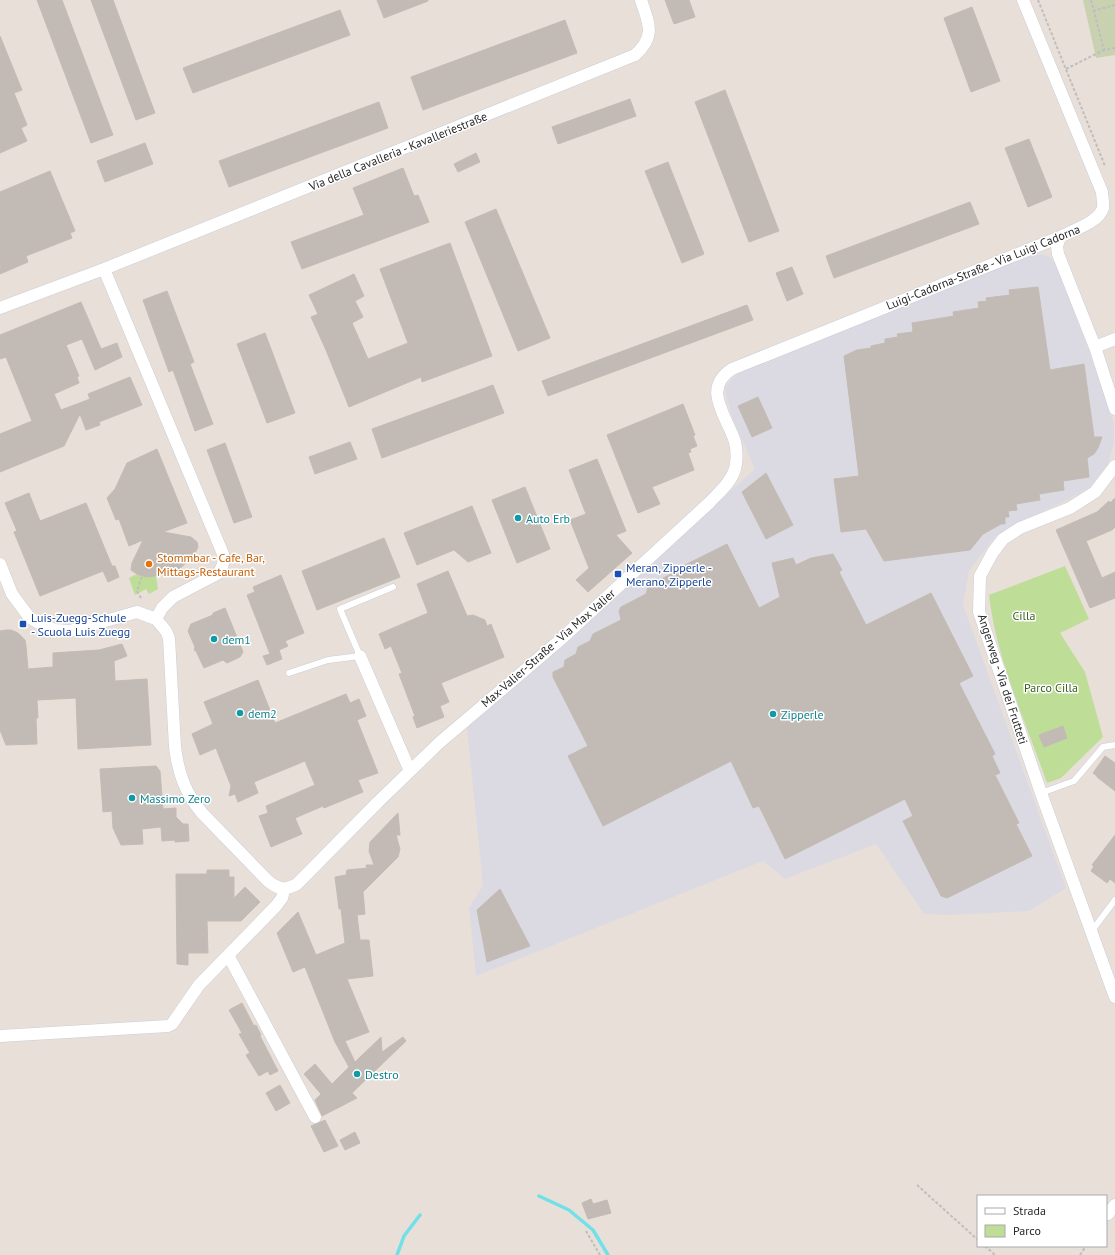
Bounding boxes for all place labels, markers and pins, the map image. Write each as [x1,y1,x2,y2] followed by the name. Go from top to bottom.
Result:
[526,511,570,526] place label: Auto Erb
[513,513,523,523] marker: Auto Erb
[157,550,265,579] place label: Stommbar - Cafe, Bar, Mittags-Restaurant
[144,559,154,569] marker: Stommbar - Cafe, Bar, Mittags-Restaurant
[626,560,712,589] place label: Meran, Zipperle - Merano, Zipperle
[613,569,623,579] marker: Meran, Zipperle - Merano, Zipperle
[31,610,130,639] place label: Luis-Zuegg-Schule - Scuola Luis Zuegg
[18,619,28,629] marker: Luis-Zuegg-Schule - Scuola Luis Zuegg
[222,632,251,647] place label: dem1
[209,634,219,644] marker: dem1
[248,706,277,721] place label: dem2
[781,707,824,722] place label: Zipperle
[235,708,245,718] marker: dem2
[768,709,778,719] marker: Zipperle
[140,791,210,806] place label: Massimo Zero
[127,793,137,803] marker: Massimo Zero
[365,1067,399,1082] place label: Destro
[352,1069,362,1079] marker: Destro

